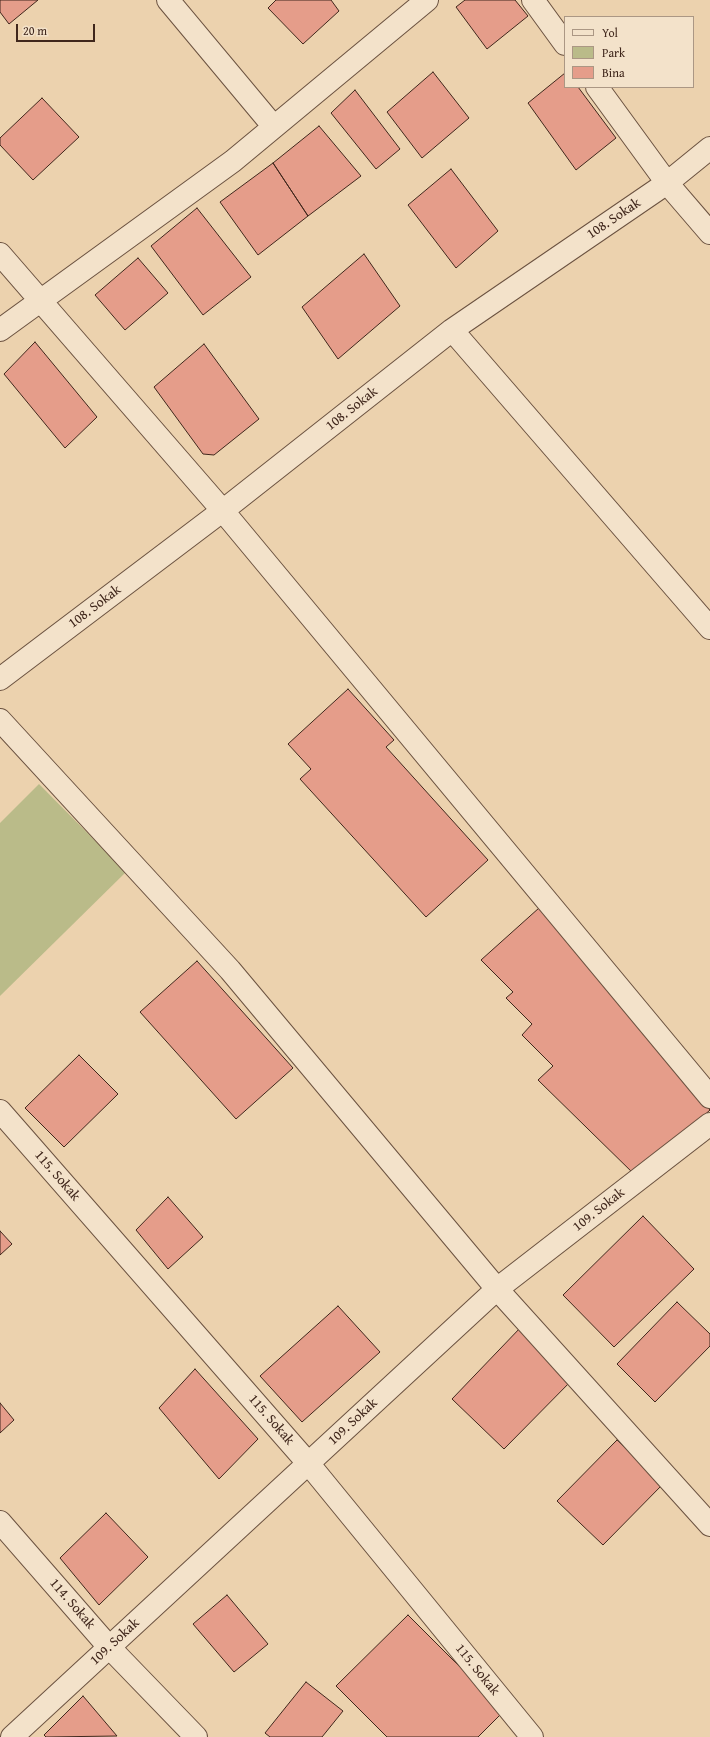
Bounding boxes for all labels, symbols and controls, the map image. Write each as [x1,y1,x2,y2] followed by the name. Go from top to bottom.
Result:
[18,16,97,42] scale bar
[564,16,694,88] legend
[23,22,47,39] text: 20 m
[602,24,618,41] text: Yol
[602,44,625,61] text: Park
[602,64,625,81] text: Bina
[584,195,644,243] street label: 108. Sokak
[323,383,381,435] street label: 108. Sokak
[65,582,125,632] street label: 108. Sokak
[30,1147,84,1205] street label: 115. Sokak
[570,1184,628,1236] street label: 109. Sokak
[244,1391,298,1449] street label: 115. Sokak
[325,1395,381,1449] street label: 109. Sokak
[45,1575,99,1633] street label: 114. Sokak
[87,1615,143,1669] street label: 109. Sokak
[451,1641,503,1699] street label: 115. Sokak

